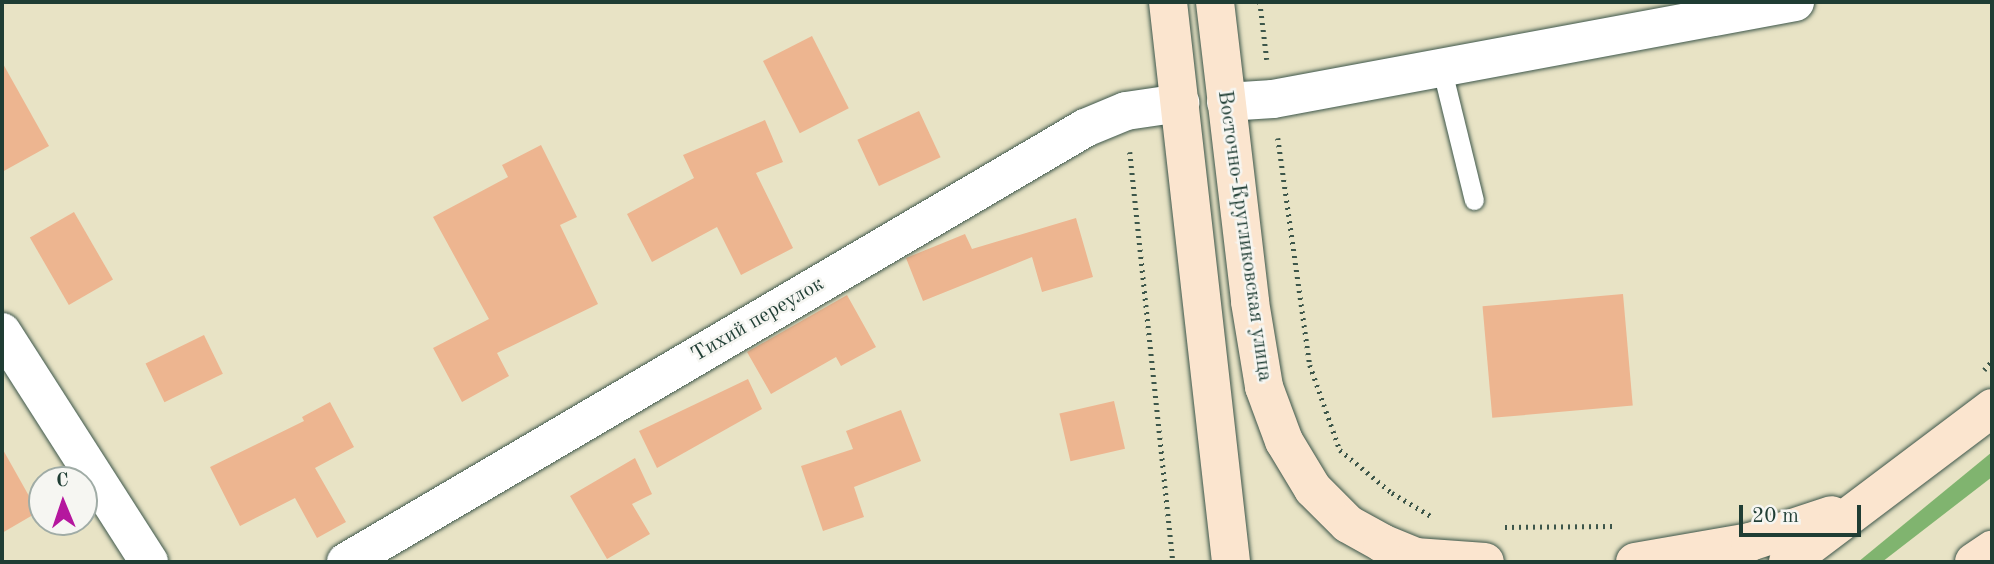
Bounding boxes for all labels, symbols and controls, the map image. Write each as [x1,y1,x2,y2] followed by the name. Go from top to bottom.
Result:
[1211,89,1277,383] street label: Восточно-Кругликовская улица
[687,272,829,368] street label: Тихий переулок
[28,466,98,536] north arrow
[56,472,69,491] text: С
[1742,490,1864,534] scale bar
[1752,506,1799,527] text: 20 m

